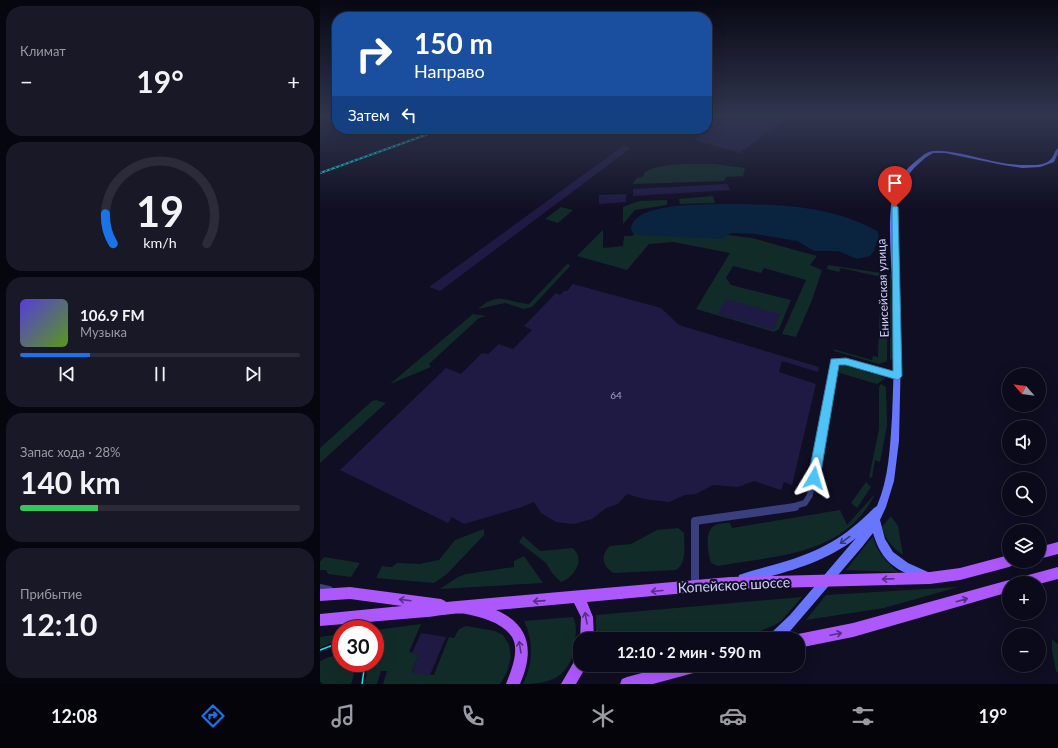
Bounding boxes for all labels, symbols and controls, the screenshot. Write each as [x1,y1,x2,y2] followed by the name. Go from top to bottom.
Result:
[414,26,493,60] text: 150 m
[348,28,400,80] icon: right
[20,43,66,59] text: Климат
[414,60,485,82] text: Направо
[136,63,184,99] text: 19°
[20,68,33,95] text: −
[287,68,300,95] text: +
[398,104,420,126] icon: left
[348,106,390,124] text: Затем
[878,166,912,207] pin
[884,172,906,194] icon: arrive
[136,186,184,236] text: 19
[143,234,177,251] text: km/h
[873,238,892,338] street label: Енисейская улица
[80,306,145,324] text: 106.9 FM
[80,324,127,340] text: Музыка
[56,363,78,385] icon: previous
[149,363,171,385] icon: pause
[242,363,264,385] icon: next
[1002,368,1046,412] north arrow
[1002,368,1046,672] map controls
[610,389,622,401] house number: 64
[1002,420,1046,464] button: sound
[20,444,121,460] text: Запас хода · 28%
[793,457,835,499] position arrow
[20,464,121,500] text: 140 km
[1002,472,1046,516] button: search
[1002,524,1046,568] button: layers
[840,536,851,544] one-way arrow
[677,573,791,596] street label: Копейское шоссе
[882,576,895,583] one-way arrow
[1002,576,1046,620] button: +
[20,586,82,602] text: Прибытие
[651,587,664,594] one-way arrow
[399,596,412,604] one-way arrow
[955,596,968,603] one-way arrow
[533,597,546,604] one-way arrow
[20,606,97,642] text: 12:10
[581,611,589,624] one-way arrow
[332,620,384,672] speed limit sign: 30
[1002,628,1046,672] button: −
[829,629,842,637] one-way arrow
[516,641,524,654] one-way arrow
[617,643,761,661] text: 12:10 · 2 мин · 590 m
[199,702,227,730] icon: directions
[329,702,357,730] icon: music
[459,702,487,730] icon: phone
[589,702,617,730] icon: climate
[719,702,747,730] icon: car
[849,702,877,730] icon: filters
[51,705,97,727] text: 12:08
[979,705,1007,727] text: 19°

